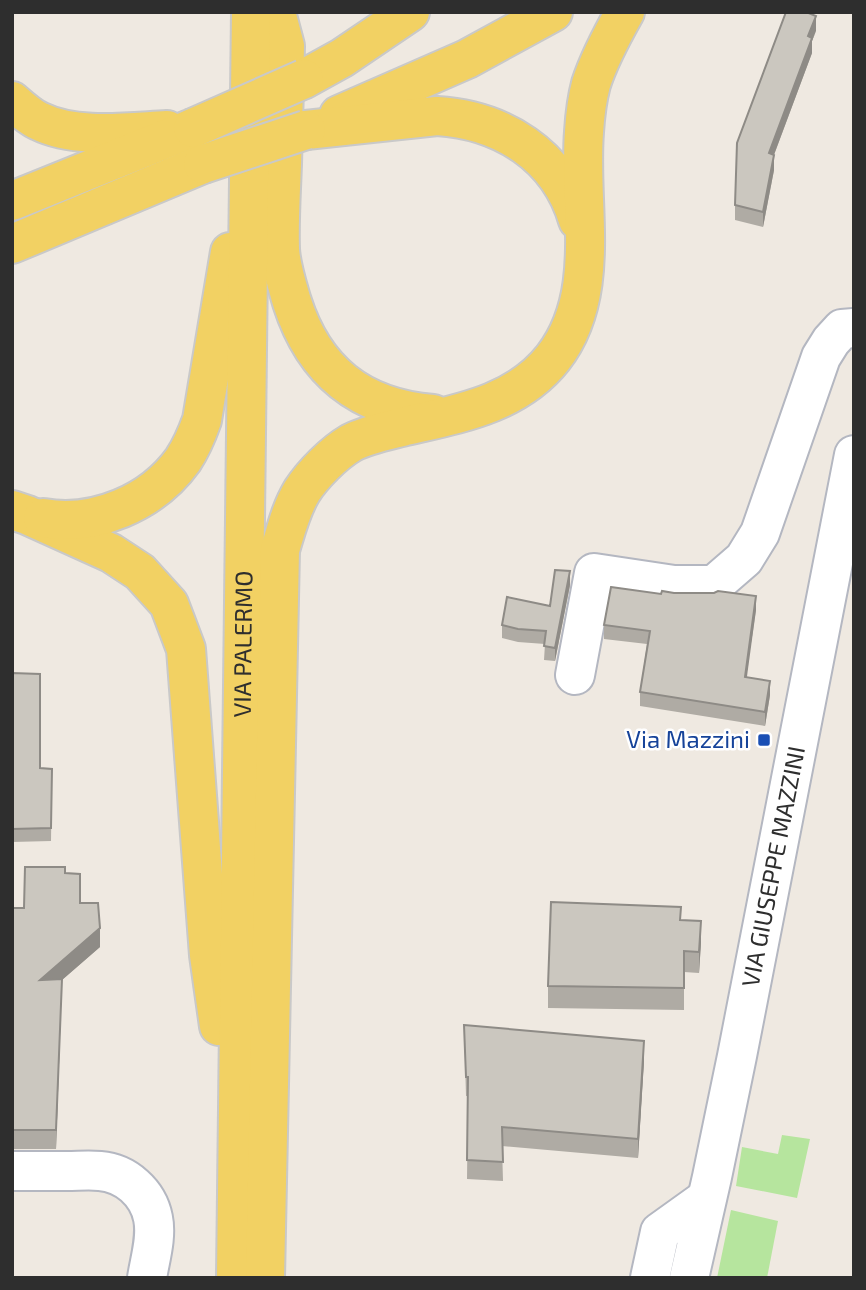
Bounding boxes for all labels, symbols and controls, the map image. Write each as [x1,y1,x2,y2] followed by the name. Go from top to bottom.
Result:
[227,571,257,718] street label: VIA PALERMO
[626,724,750,753] place label: Via Mazzini
[756,732,772,748] marker: Via Mazzini
[735,744,810,989] street label: VIA GIUSEPPE MAZZINI

